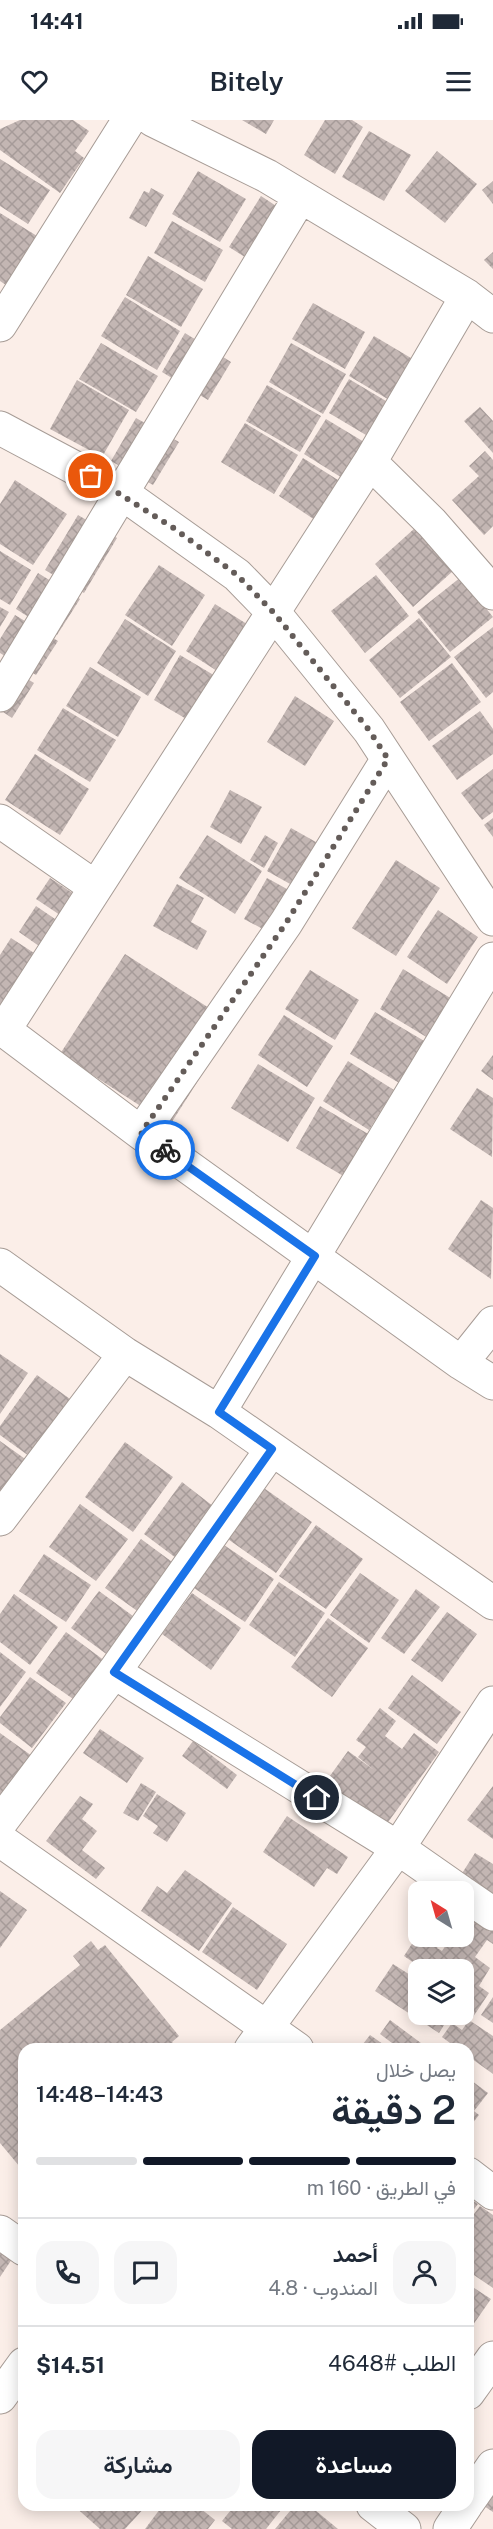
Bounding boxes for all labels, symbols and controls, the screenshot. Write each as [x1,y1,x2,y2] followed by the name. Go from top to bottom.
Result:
[30,8,84,34] text: 14:41
[18,65,51,98] icon: heart
[210,65,284,97] text: Bitely
[442,65,475,98] icon: menu
[65,450,116,501] pin
[74,459,107,492] icon: bag
[135,1120,195,1180] courier
[149,1134,182,1167] icon: bike
[291,1772,342,1823] pin
[300,1781,333,1814] icon: home
[408,1881,474,1947] north arrow
[408,1881,474,2025] map controls
[408,1959,474,2025] button: layers
[376,2058,456,2082] text: يصل خلال
[36,2081,163,2107] text: 14:43–14:48
[331,2087,456,2133] text: 2 دقيقة
[307,2176,456,2200] text: في الطريق · 160 m
[36,2241,99,2304] button: phone
[114,2241,177,2304] button: chat
[333,2241,378,2267] text: أحمد
[393,2241,456,2304] button: person
[268,2276,378,2300] text: المندوب · 4.8
[328,2350,456,2376] text: الطلب #4648
[36,2352,105,2378] text: $14.51
[36,2430,240,2499] button: مشاركة
[252,2430,456,2499] button: مساعدة

